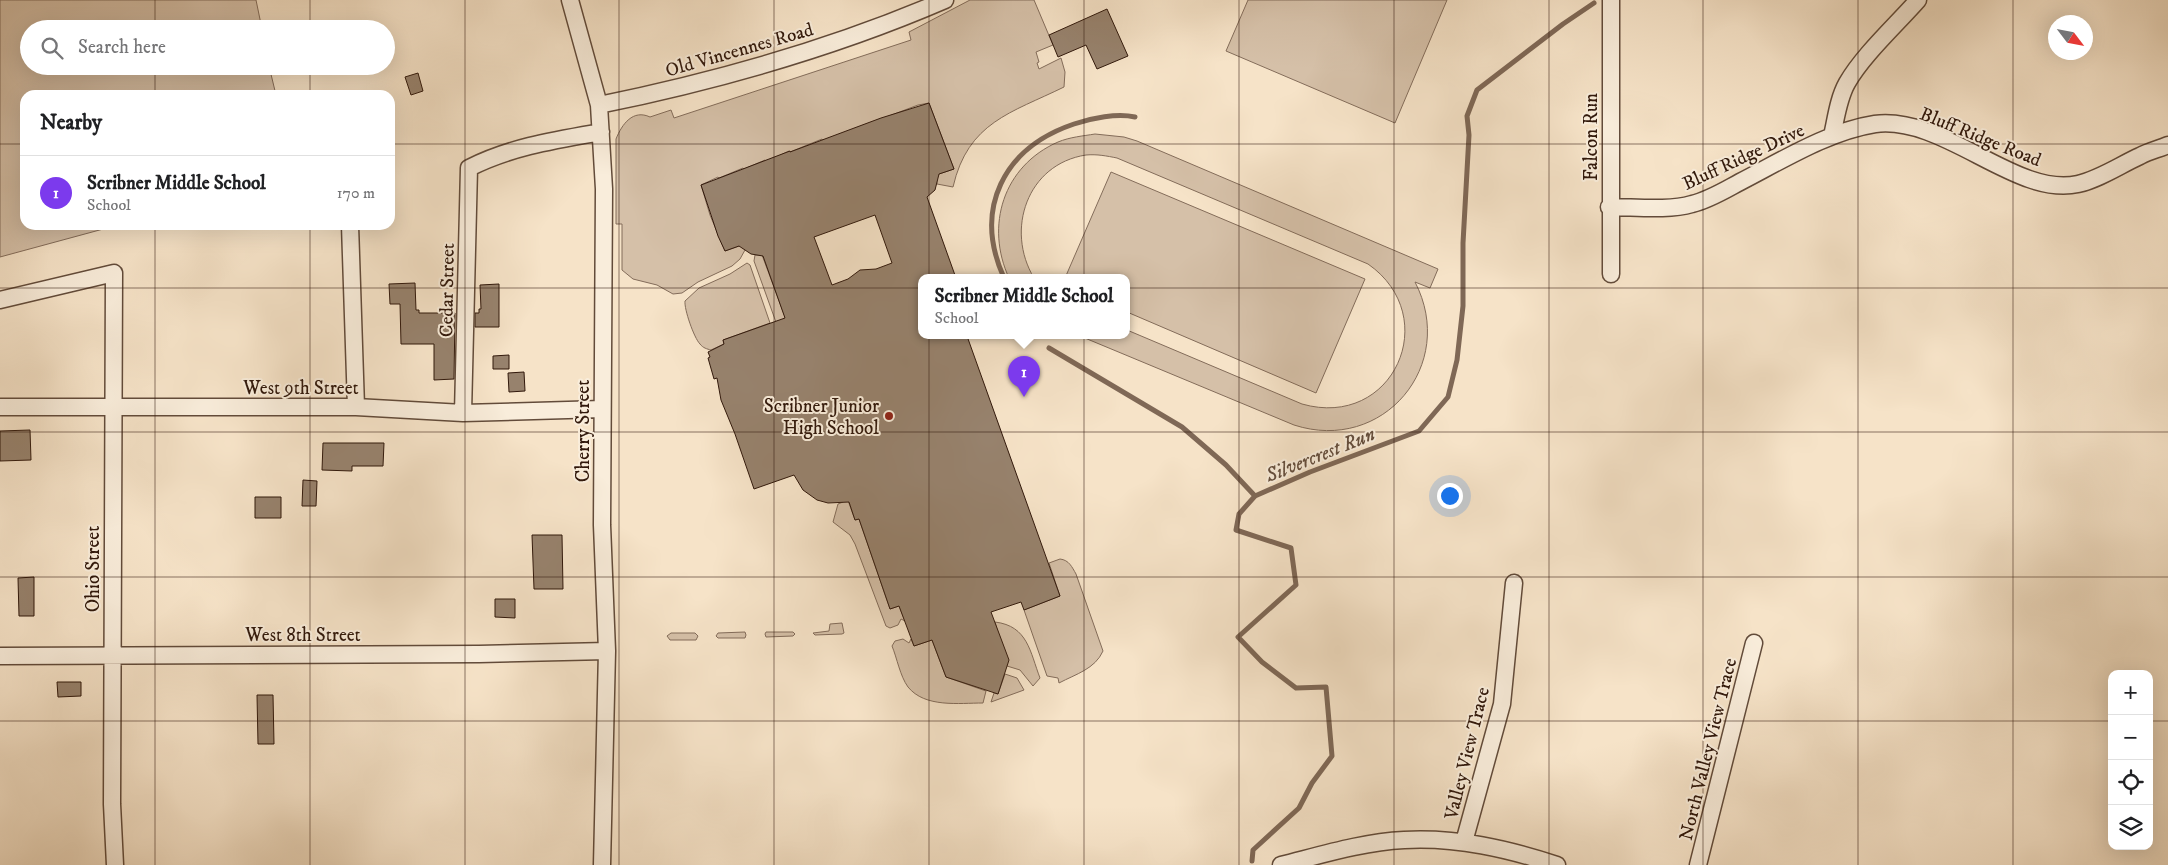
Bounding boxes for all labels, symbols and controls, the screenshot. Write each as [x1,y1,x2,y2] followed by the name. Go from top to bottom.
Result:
[2048,15,2093,60] north arrow
[663,18,816,83] street label: Old Vincennes Road
[20,20,395,75] search box
[38,34,66,62] icon: search
[78,36,166,59] text: Search here
[1580,93,1603,181] street label: Falcon Run
[1916,103,2045,172] street label: Bluff Ridge Road
[40,110,102,136] text: Nearby
[1679,119,1808,196] street label: Bluff Ridge Drive
[87,172,266,195] text: Scribner Middle School
[53,183,59,203] text: 1
[337,183,375,203] text: 170 m
[87,195,131,215] text: School
[435,243,460,337] street label: Cedar Street
[918,274,1130,339] popup
[935,285,1113,308] text: Scribner Middle School
[935,308,979,328] text: School
[1008,356,1040,397] pin: 1
[242,377,359,400] street label: West 9th Street
[572,380,595,482] street label: Cherry Street
[764,395,879,440] place label: Scribner Junior High School
[883,410,895,422] marker: Scribner Junior High School
[1261,422,1379,489] water label: Silvercrest Run
[1437,483,1463,509] your location
[82,526,105,612] street label: Ohio Street
[244,624,361,647] street label: West 8th Street
[1675,656,1742,843] street label: North Valley View Trace
[2108,670,2153,850] map controls
[2108,670,2153,715] button: +
[1440,685,1495,823] street label: Valley View Trace
[2108,715,2153,760] button: −
[2108,760,2153,805] button: locate
[2108,805,2153,850] button: layers

